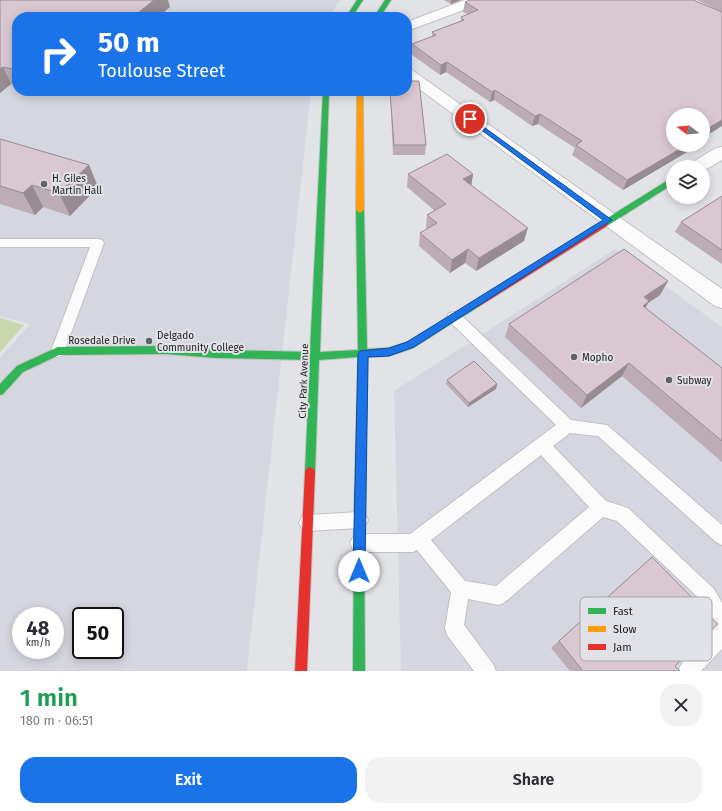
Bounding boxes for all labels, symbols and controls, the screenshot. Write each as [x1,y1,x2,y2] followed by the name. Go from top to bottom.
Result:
[98,26,160,59] text: 50 m
[32,28,84,80] icon: right
[98,60,225,82] text: Toulouse Street
[453,102,487,136] pin
[459,108,481,130] icon: arrive
[666,108,710,152] north arrow
[666,108,710,204] map controls
[666,160,710,204] button: layers
[52,173,102,197] place label: H. Giles Martin Hall
[39,179,49,189] marker: H. Giles Martin Hall
[157,330,244,354] place label: Delgado Community College
[68,335,136,347] street label: Rosedale Drive
[144,336,154,346] marker: Delgado Community College
[297,343,311,419] street label: City Park Avenue
[569,352,579,362] marker: Mopho
[582,352,613,364] place label: Mopho
[664,375,674,385] marker: Subway
[677,375,712,387] place label: Subway
[338,550,380,592] position arrow
[580,597,712,661] legend
[613,605,633,618] text: Fast
[72,607,124,659] speed limit sign: 50
[27,616,49,640] text: 48
[613,623,637,636] text: Slow
[26,637,50,649] text: km/h
[613,641,632,654] text: Jam
[20,684,78,712] text: 1 min
[660,684,702,726] button: close
[20,713,93,728] text: 180 m · 06:51
[20,757,357,803] button: Exit
[365,757,702,803] button: Share

